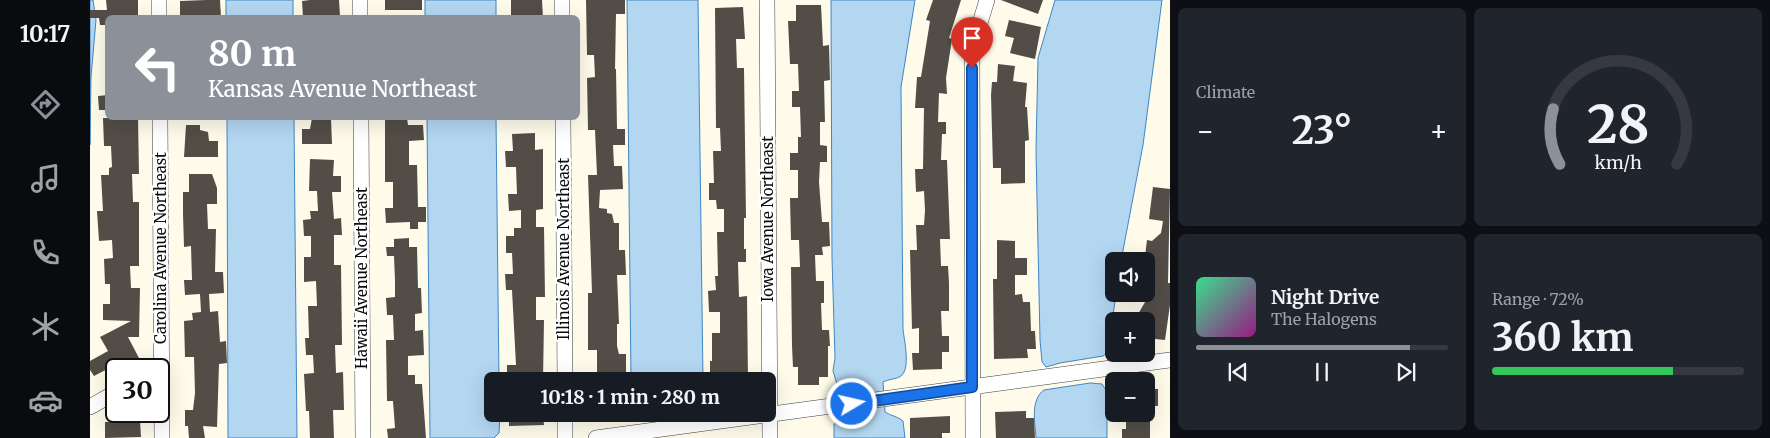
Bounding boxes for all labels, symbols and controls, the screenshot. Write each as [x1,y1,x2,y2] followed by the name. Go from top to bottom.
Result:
[951,17,993,68] pin
[20,20,70,48] text: 10:17
[958,24,986,52] icon: arrive
[208,32,296,76] text: 80 m
[125,35,190,100] icon: left
[208,75,477,103] text: Kansas Avenue Northeast
[1196,82,1255,102] text: Climate
[28,87,63,122] icon: directions
[1587,92,1649,157] text: 28
[1292,107,1352,154] text: 23°
[1196,113,1215,149] text: −
[1429,113,1448,149] text: +
[758,136,777,302] street label: Iowa Avenue Northeast
[1594,151,1642,174] text: km/h
[151,152,170,344] street label: Carolina Avenue Northeast
[554,158,573,340] street label: Illinois Avenue Northeast
[28,161,63,196] icon: music
[352,187,371,369] street label: Hawaii Avenue Northeast
[28,235,63,270] icon: phone
[1105,252,1155,422] map controls
[1105,252,1155,302] button: sound
[1271,285,1379,309] text: Night Drive
[1492,289,1584,309] text: Range · 72%
[28,309,63,344] icon: climate
[1271,309,1377,329] text: The Halogens
[1105,312,1155,362] button: +
[1492,314,1634,361] text: 360 km
[105,358,170,423] speed limit sign: 30
[1224,358,1252,386] icon: previous
[1308,358,1336,386] icon: pause
[1392,358,1420,386] icon: next
[1105,372,1155,422] button: −
[825,377,877,429] position arrow
[28,383,63,418] icon: car
[540,385,720,409] text: 10:18 · 1 min · 280 m

